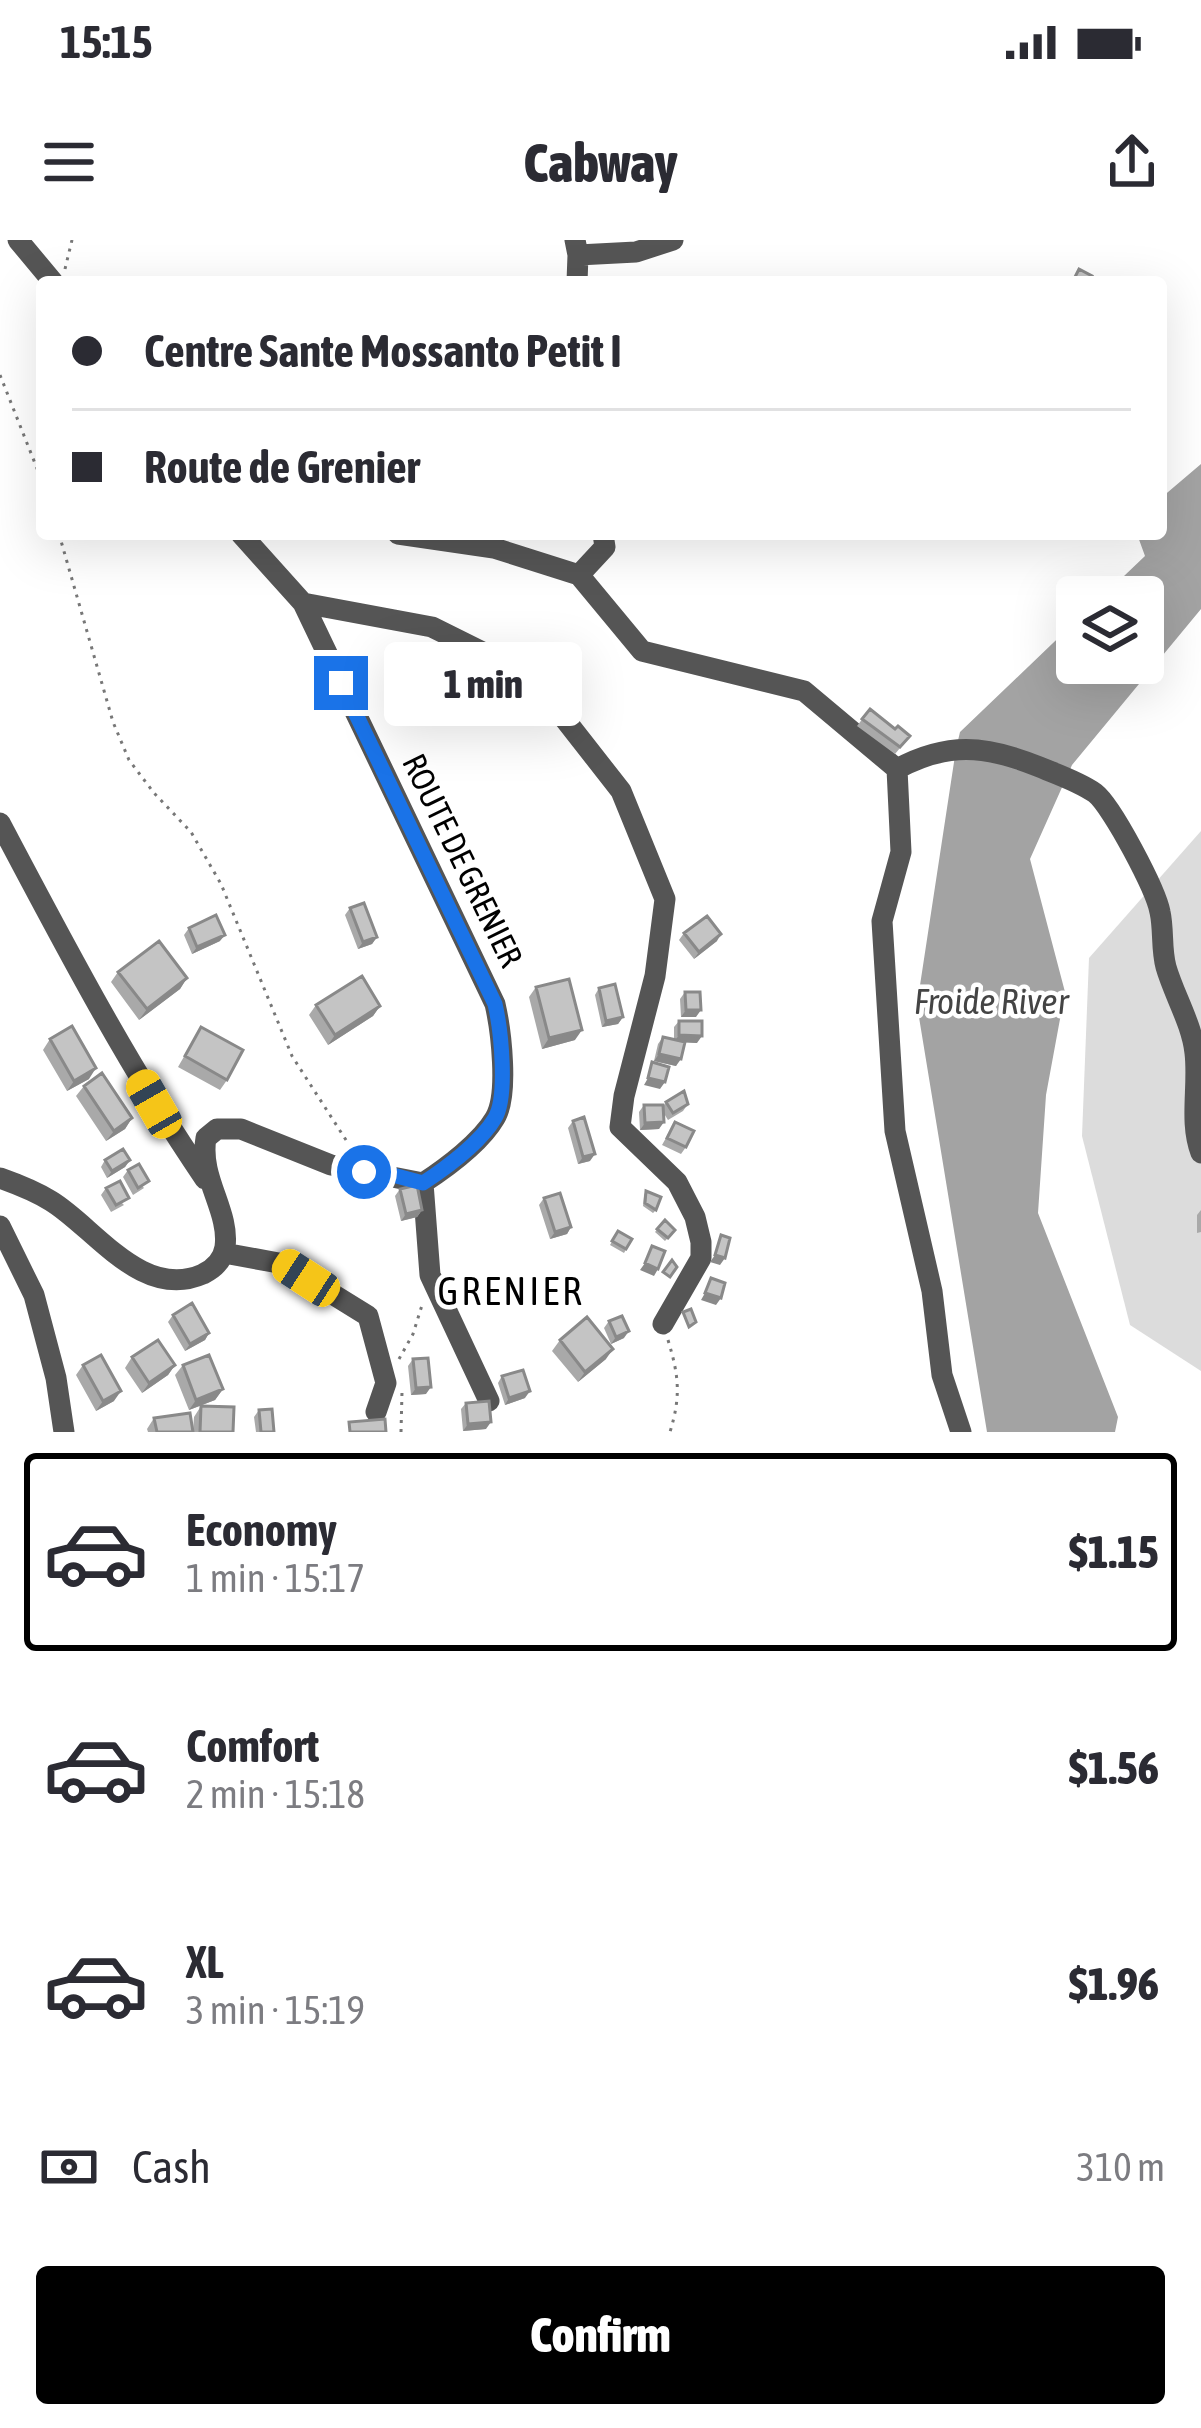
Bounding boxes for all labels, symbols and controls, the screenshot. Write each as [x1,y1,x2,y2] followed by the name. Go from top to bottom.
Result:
[60,16,153,68] text: 15:15
[36,129,102,195] icon: menu
[1099,129,1165,195] icon: share
[524,132,677,193] text: Cabway
[144,325,622,377] text: Centre Sante Mossanto Petit I
[144,441,420,493] text: Route de Grenier
[1056,576,1164,684] map controls
[1056,576,1164,684] button: layers
[383,641,581,725] callout: 1 min
[314,656,368,710] route end
[443,662,523,706] text: 1 min
[395,748,531,973] street label: ROUTE DE GRENIER
[914,980,1070,1022] water label: Froide River
[120,1064,188,1144] car
[337,1145,391,1199] route start
[266,1243,346,1313] car
[438,1269,584,1313] district label: GRENIER
[42,1498,150,1606] icon: car
[186,1504,337,1556] text: Economy
[1069,1526,1159,1578] text: $1.15
[186,1556,365,1600] text: 1 min · 15:17
[42,1714,150,1822] icon: car
[186,1720,319,1772] text: Comfort
[1069,1742,1159,1794] text: $1.56
[186,1772,365,1816] text: 2 min · 15:18
[42,1930,150,2038] icon: car
[186,1936,224,1988] text: XL
[1069,1958,1159,2010] text: $1.96
[186,1988,365,2032] text: 3 min · 15:19
[36,2134,102,2200] icon: cash
[132,2141,211,2193] text: Cash
[1077,2145,1165,2189] text: 310 m
[36,2266,1165,2404] button: Confirm

